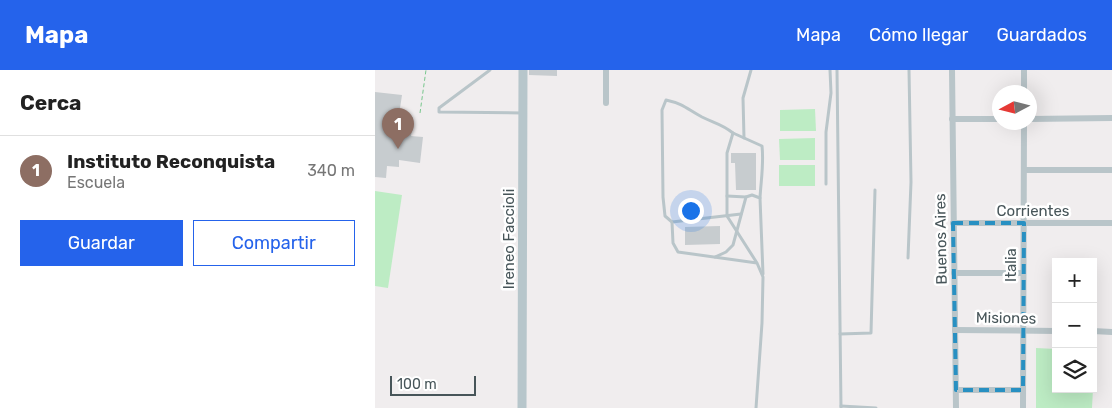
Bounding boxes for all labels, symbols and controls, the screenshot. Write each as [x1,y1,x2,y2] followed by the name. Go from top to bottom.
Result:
[25,21,88,49] text: Mapa
[796,24,841,46] text: Mapa
[869,24,968,46] text: Cómo llegar
[996,24,1087,46] text: Guardados
[992,85,1037,130] north arrow
[20,90,81,115] text: Cerca
[382,108,414,149] pin: 1
[67,150,275,173] text: Instituto Reconquista
[32,161,40,180] text: 1
[307,161,355,180] text: 340 m
[67,173,125,192] text: Escuela
[500,189,518,289] street label: Ireneo Faccioli
[931,193,951,285] street label: Buenos Aires
[678,198,704,224] your location
[997,202,1070,220] street label: Corrientes
[20,220,183,266] button: Guardar
[193,220,355,266] button: Compartir
[1002,248,1020,282] street label: Italia
[1052,258,1097,393] map controls
[1052,258,1097,303] button: +
[1052,303,1097,348] button: −
[976,308,1037,328] street label: Misiones
[1052,348,1097,393] button: layers
[390,373,476,396] scale bar
[397,376,437,393] text: 100 m

